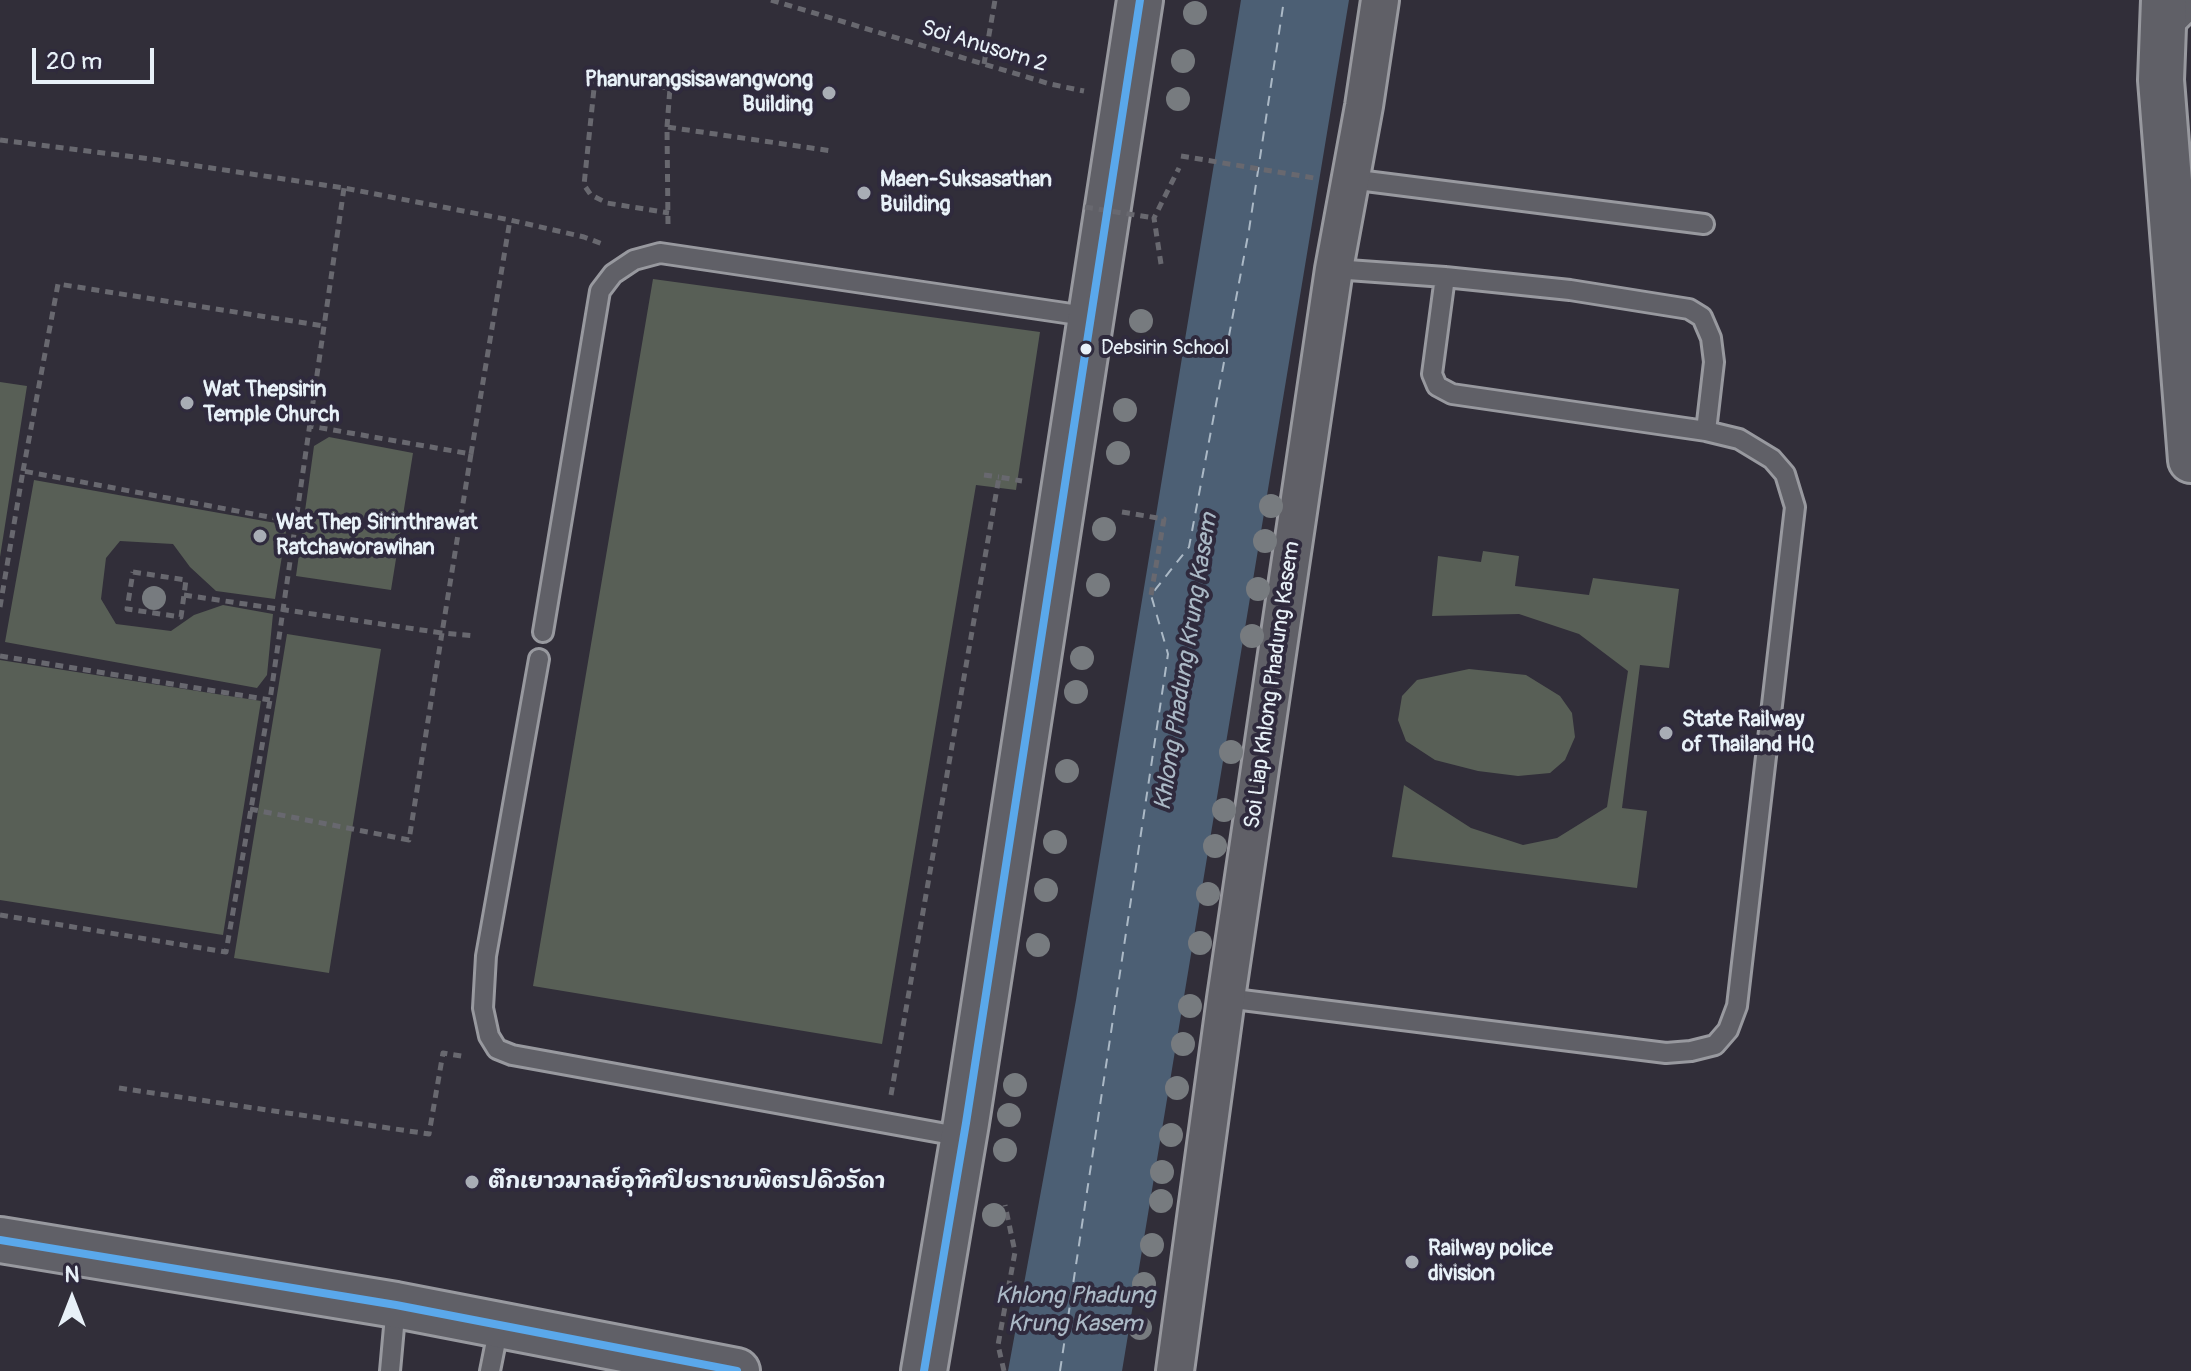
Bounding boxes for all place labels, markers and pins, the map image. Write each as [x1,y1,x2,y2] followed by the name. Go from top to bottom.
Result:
[585,67,813,118] place label: Phanurangsisawangwong Building
[820,84,838,102] marker: Phanurangsisawangwong Building
[880,167,1052,218] place label: Maen-Suksasathan Building
[855,184,873,202] marker: Maen-Suksasathan Building
[1101,337,1229,361] place label: Debsirin School
[1078,341,1094,357] marker: Debsirin School
[203,377,340,428] place label: Wat Thepsirin Temple Church
[178,394,196,412] marker: Wat Thepsirin Temple Church
[276,510,478,562] place label: Wat Thep Sirinthrawat Ratchaworawihan
[251,527,269,545] marker: Wat Thep Sirinthrawat Ratchaworawihan
[1682,707,1814,758] place label: State Railway of Thailand HQ
[1657,724,1675,742] marker: State Railway of Thailand HQ
[488,1169,885,1195] place label: ตึกเยาวมาลย์อุทิศปิยราชบพิตรปดิวรัดา
[463,1173,481,1191] marker: ตึกเยาวมาลย์อุทิศปิยราชบพิตรปดิวรัดา
[1428,1236,1553,1288] place label: Railway police division
[1403,1253,1421,1271] marker: Railway police division

